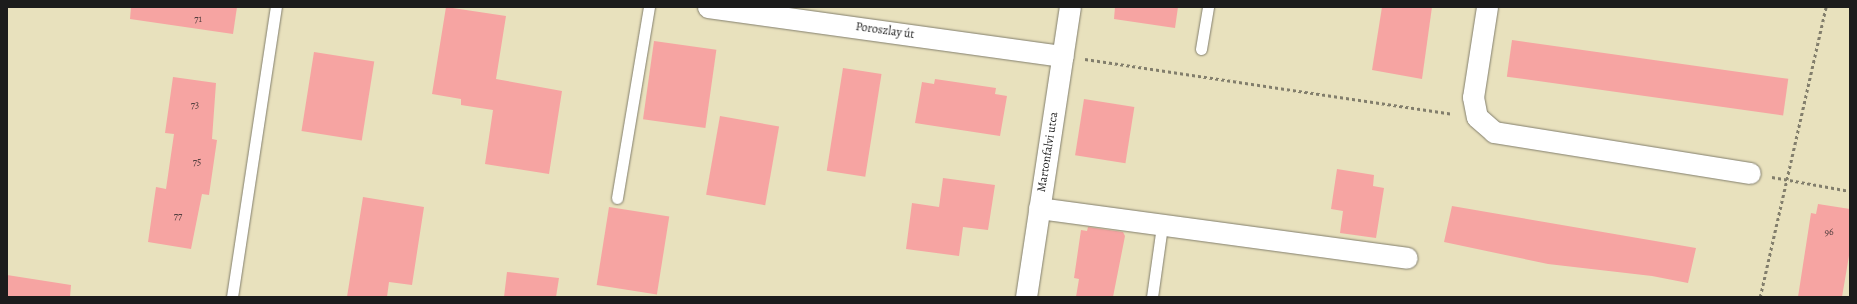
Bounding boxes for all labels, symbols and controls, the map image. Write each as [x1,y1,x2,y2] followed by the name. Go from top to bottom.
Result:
[194,13,202,25] house number: 71
[855,20,915,42] street label: Poroszlay út
[191,99,199,111] house number: 73
[1035,111,1061,193] street label: Martonfalvi utca
[193,156,201,168] house number: 75
[174,210,182,222] house number: 77
[1824,226,1834,238] house number: 96

